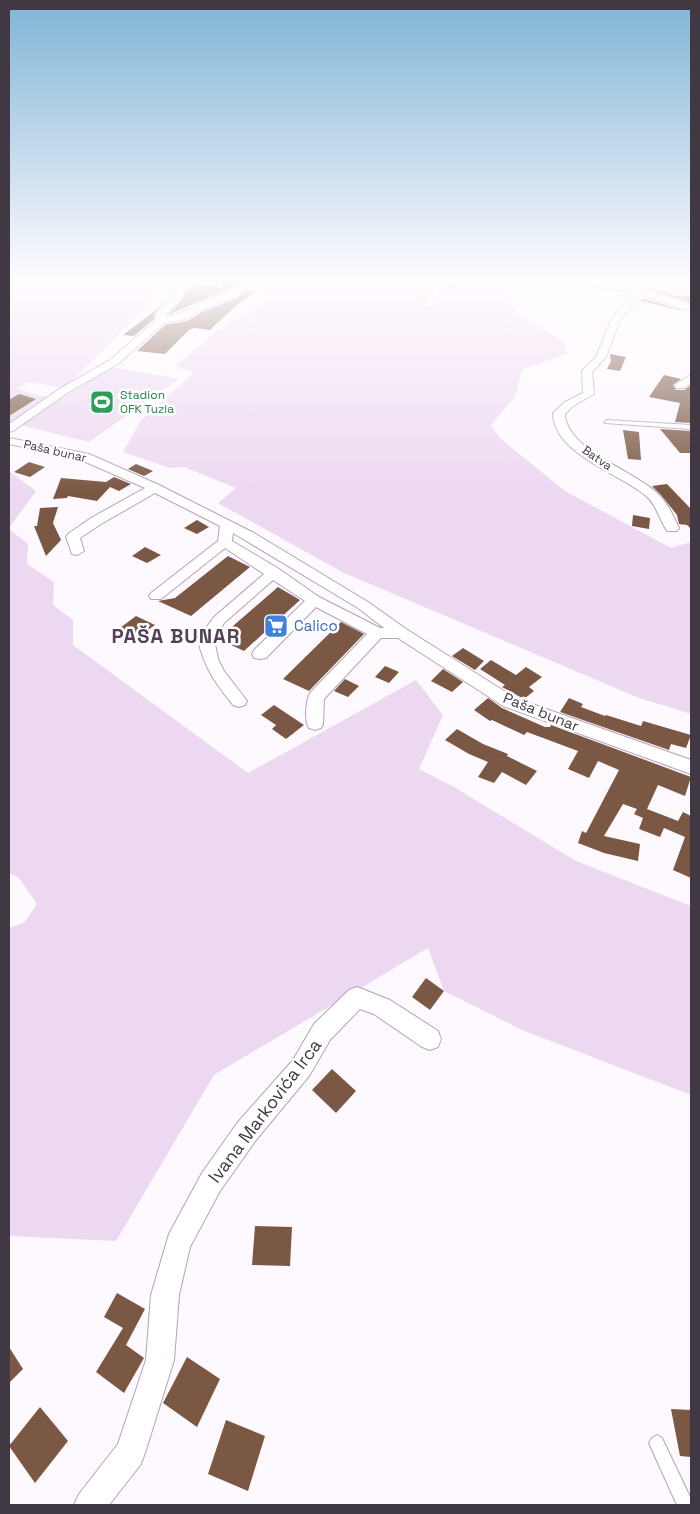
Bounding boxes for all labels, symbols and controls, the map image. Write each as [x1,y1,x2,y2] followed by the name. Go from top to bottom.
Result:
[120,387,174,417] place label: Stadion OFK Tuzla
[89,389,115,415] sports icon: Stadion OFK Tuzla
[22,436,88,466] street label: Paša bunar
[579,442,615,474] street label: Batva
[263,613,289,639] supermarket icon: Calico
[294,616,338,635] place label: Calico
[112,623,240,649] district label: PAŠA BUNAR
[501,688,582,735] street label: Paša bunar
[203,1034,326,1187] street label: Ivana Markovića Irca

